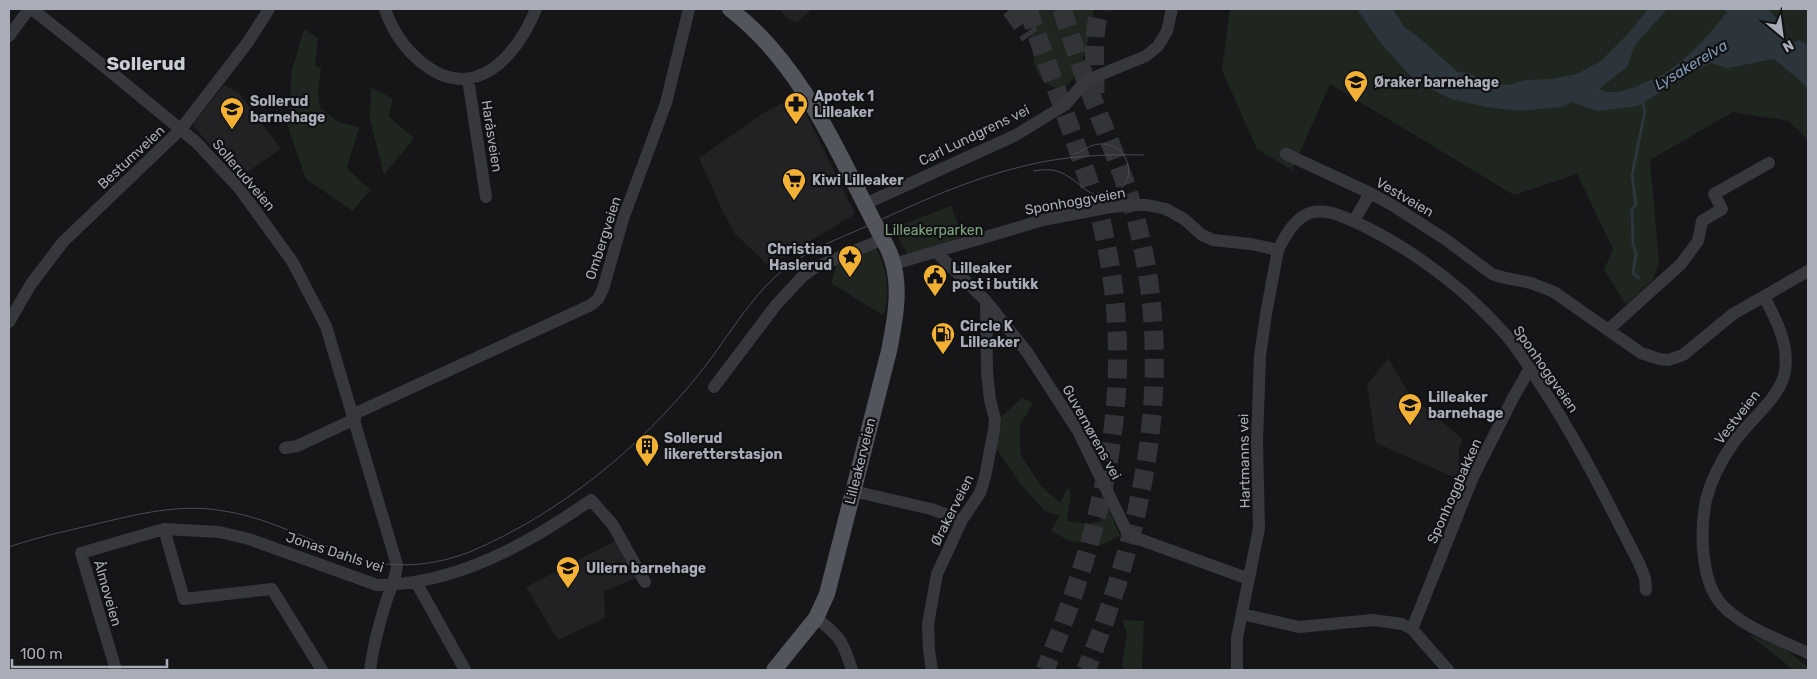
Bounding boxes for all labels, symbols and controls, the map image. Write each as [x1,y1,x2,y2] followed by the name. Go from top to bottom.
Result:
[1757,10,1807,60] north arrow
[1651,36,1731,94] water label: Lysakerelva
[1780,36,1797,56] text: N
[106,52,186,75] district label: Sollerud
[1343,69,1369,103] school or university icon: Øraker barnehage
[1374,74,1499,91] place label: Øraker barnehage
[814,88,874,121] place label: Apotek 1 Lilleaker
[783,91,809,125] pharmacy icon: Apotek 1 Lilleaker
[250,93,325,126] place label: Sollerud barnehage
[219,96,245,130] school or university icon: Sollerud barnehage
[477,99,506,173] street label: Haråsveien
[916,101,1032,170] street label: Carl Lundgrens vei
[94,122,168,193] street label: Bestumveien
[209,136,279,215] street label: Sollerudveien
[781,167,807,201] supermarket icon: Kiwi Lilleaker
[812,172,904,189] place label: Kiwi Lilleaker
[1373,174,1437,221] street label: Vestveien
[1023,184,1127,219] street label: Sponhoggveien
[582,194,625,282] street label: Ombergveien
[885,222,983,239] park label: Lilleakerparken
[767,241,832,274] place label: Christian Haslerud
[837,244,863,278] place icon: Christian Haslerud
[952,260,1039,293] place label: Lilleaker post i butikk
[922,263,948,297] public building icon: Lilleaker post i butikk
[960,318,1020,351] place label: Circle K Lilleaker
[930,321,956,355] fuel station icon: Circle K Lilleaker
[1509,323,1582,416] street label: Sponhoggveien
[1059,382,1125,483] street label: Guvernørens vei
[1711,387,1764,448] street label: Vestveien
[1428,389,1503,422] place label: Lilleaker barnehage
[1397,392,1423,426] school or university icon: Lilleaker barnehage
[1235,414,1254,508] street label: Hartmanns vei
[842,416,879,506] street label: Lilleakerveien
[664,430,783,463] place label: Sollerud likeretterstasjon
[634,433,660,467] building icon: Sollerud likeretterstasjon
[1424,436,1485,546] street label: Sponhoggbakken
[927,472,978,549] street label: Ørakerveien
[284,529,386,576] street label: Jonas Dahls vei
[555,555,581,589] school or university icon: Ullern barnehage
[90,558,126,628] street label: Ålmoveien
[586,560,706,577] place label: Ullern barnehage
[12,636,168,668] scale bar
[20,645,62,663] text: 100 m

